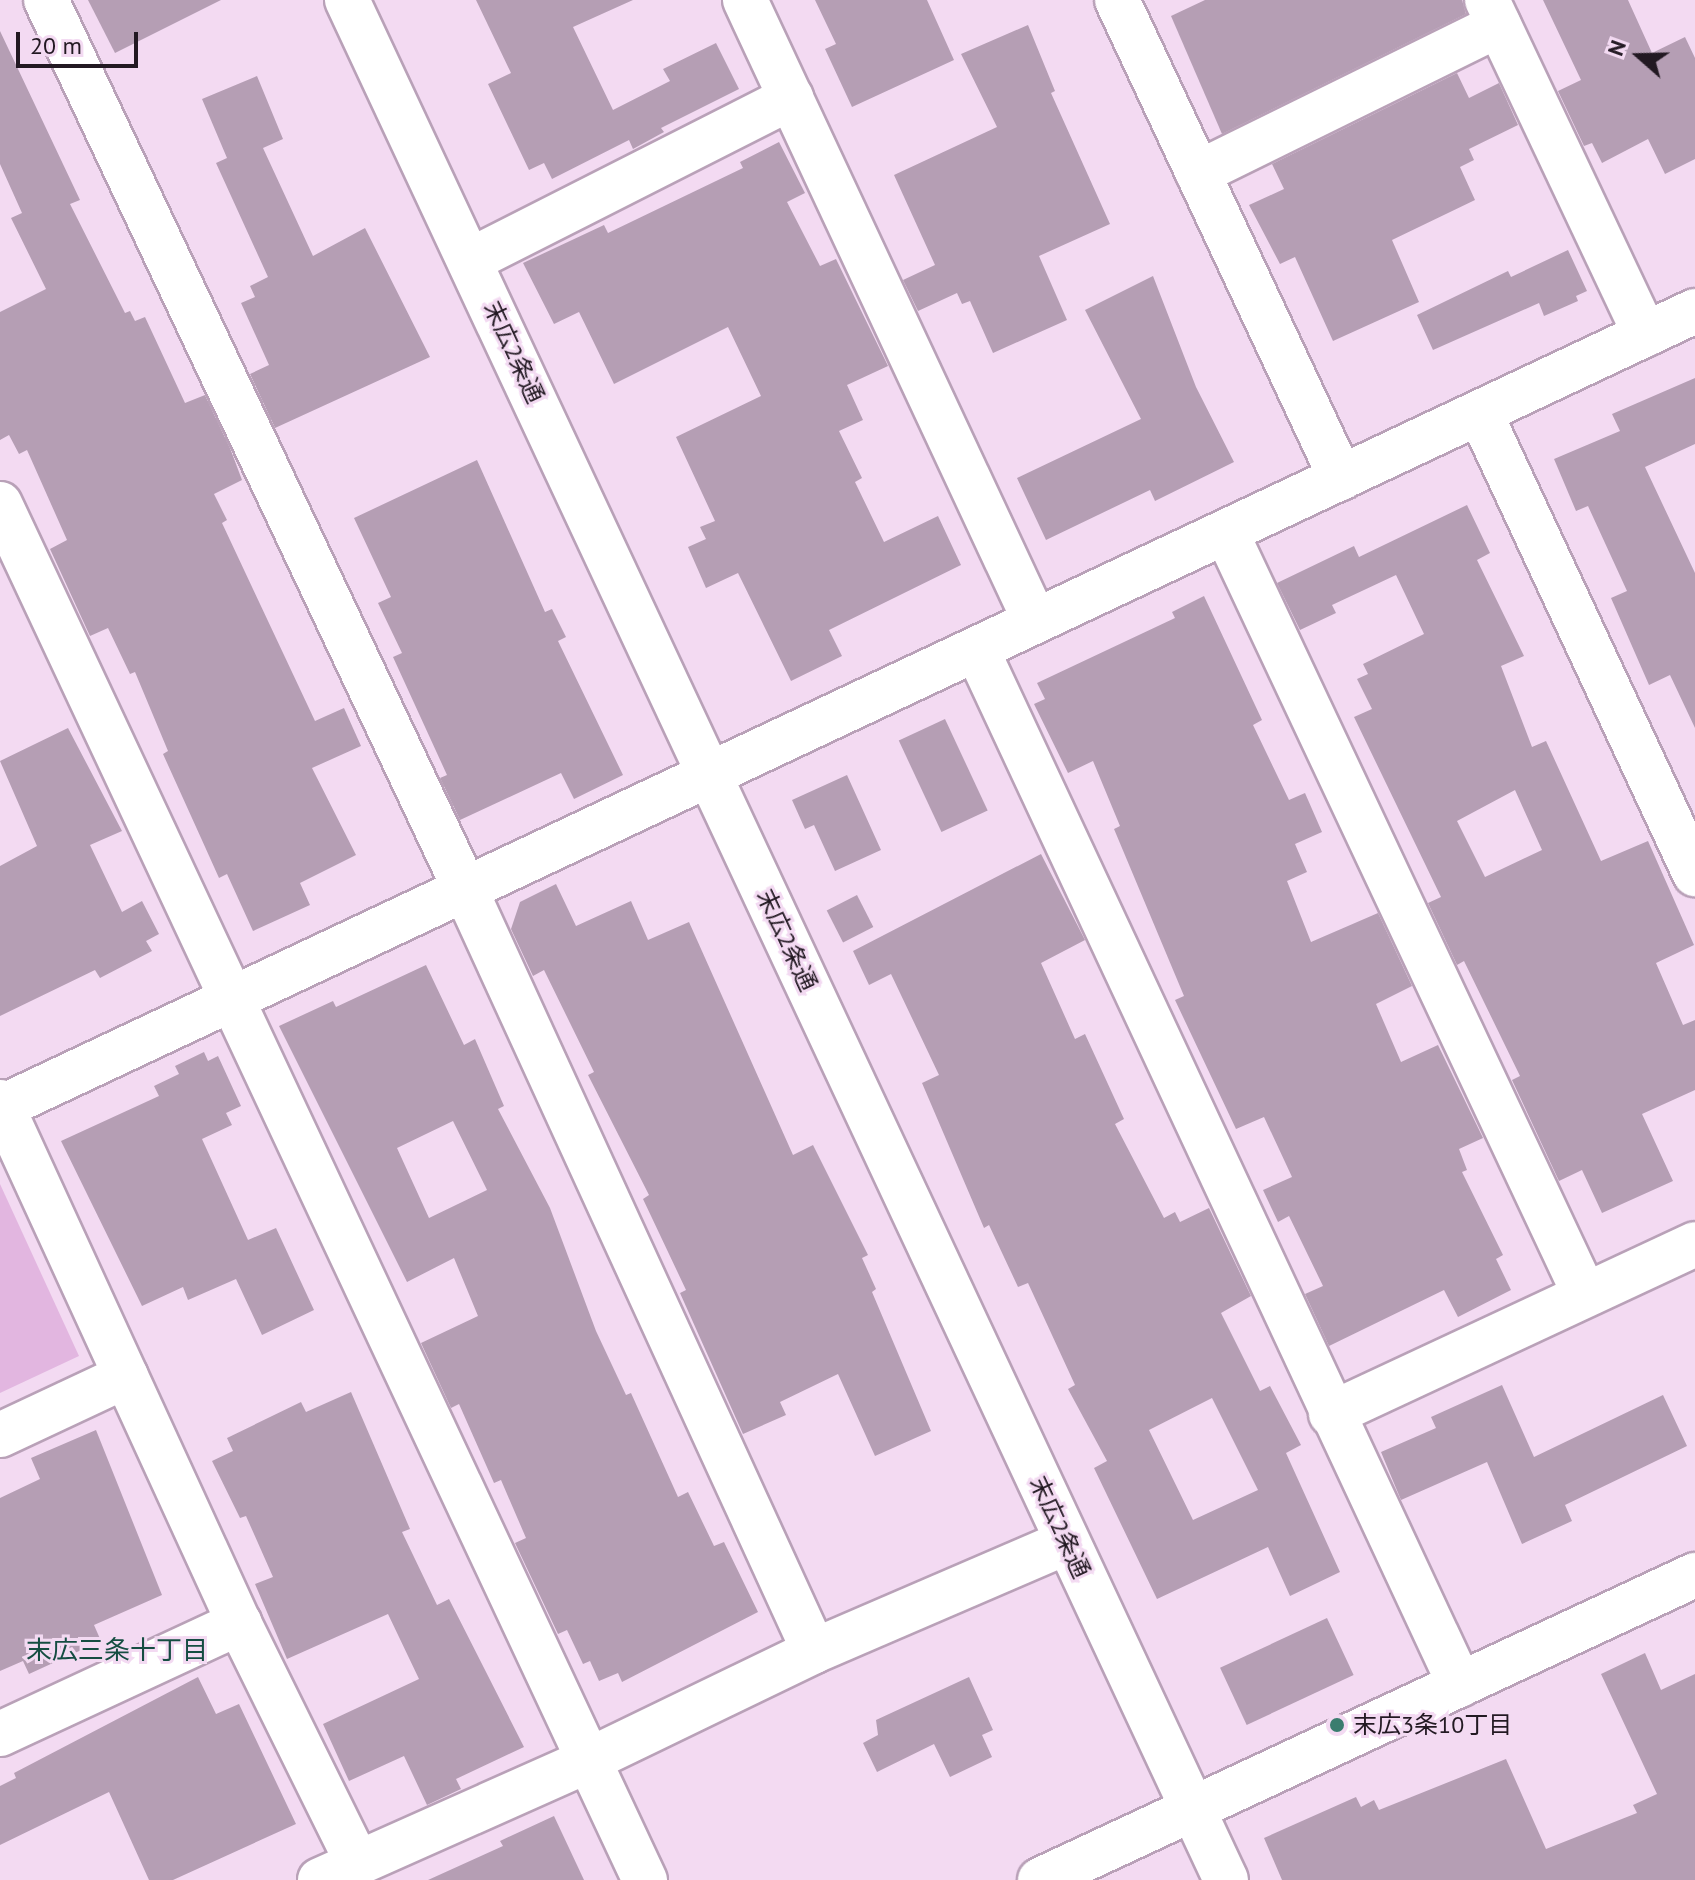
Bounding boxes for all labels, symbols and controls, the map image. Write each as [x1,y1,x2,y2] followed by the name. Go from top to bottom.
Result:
[20,16,142,66] scale bar
[1599,16,1679,96] north arrow
[30,30,82,61] text: 20 m
[1601,36,1632,59] text: N
[478,296,550,408] street label: 末広2条通
[751,884,823,996] street label: 末広2条通
[1024,1471,1096,1583] street label: 末広2条通
[26,1634,208,1666] district label: 末広三条十丁目
[1353,1711,1512,1739] place label: 末広3条10丁目
[1328,1716,1346,1734] marker: 末広3条10丁目

